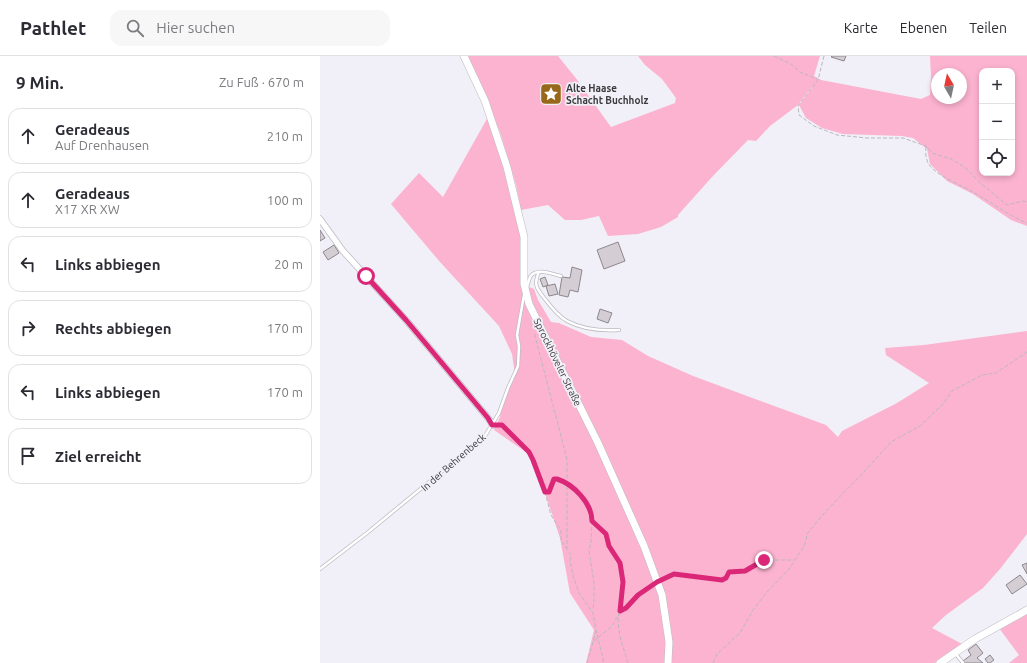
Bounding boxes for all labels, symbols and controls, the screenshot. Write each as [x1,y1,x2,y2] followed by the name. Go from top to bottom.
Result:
[110,10,390,46] search box
[20,17,86,39] text: Pathlet
[124,17,146,39] icon: search
[156,19,235,36] text: Hier suchen
[844,20,878,36] text: Karte
[900,20,947,36] text: Ebenen
[969,20,1007,36] text: Teilen
[931,68,967,104] north arrow
[979,68,1015,176] map controls
[979,68,1015,104] button: +
[16,73,64,92] text: 9 Min.
[219,75,304,89] text: Zu Fuß · 670 m
[538,81,564,107] place icon: Alte Haase Schacht Buchholz
[566,83,649,106] place label: Alte Haase Schacht Buchholz
[979,104,1015,140] button: −
[55,121,130,138] text: Geradeaus
[17,125,39,147] icon: ahead
[267,129,303,143] text: 210 m
[55,138,149,152] text: Auf Drenhausen
[979,140,1015,176] button: locate
[55,185,130,202] text: Geradeaus
[17,189,39,211] icon: ahead
[267,193,303,207] text: 100 m
[55,202,120,216] text: X17 XR XW
[17,253,39,275] icon: left
[55,256,160,273] text: Links abbiegen
[274,257,303,271] text: 20 m
[357,267,375,285] route start
[17,317,39,339] icon: right
[532,317,584,408] street label: Sprockhöveler Straße
[55,320,172,337] text: Rechts abbiegen
[267,321,303,335] text: 170 m
[17,381,39,403] icon: left
[55,384,160,401] text: Links abbiegen
[267,385,303,399] text: 170 m
[419,431,488,493] street label: In der Behrenbeck
[17,445,39,467] icon: arrive
[55,448,141,465] text: Ziel erreicht
[755,551,773,569] route end

